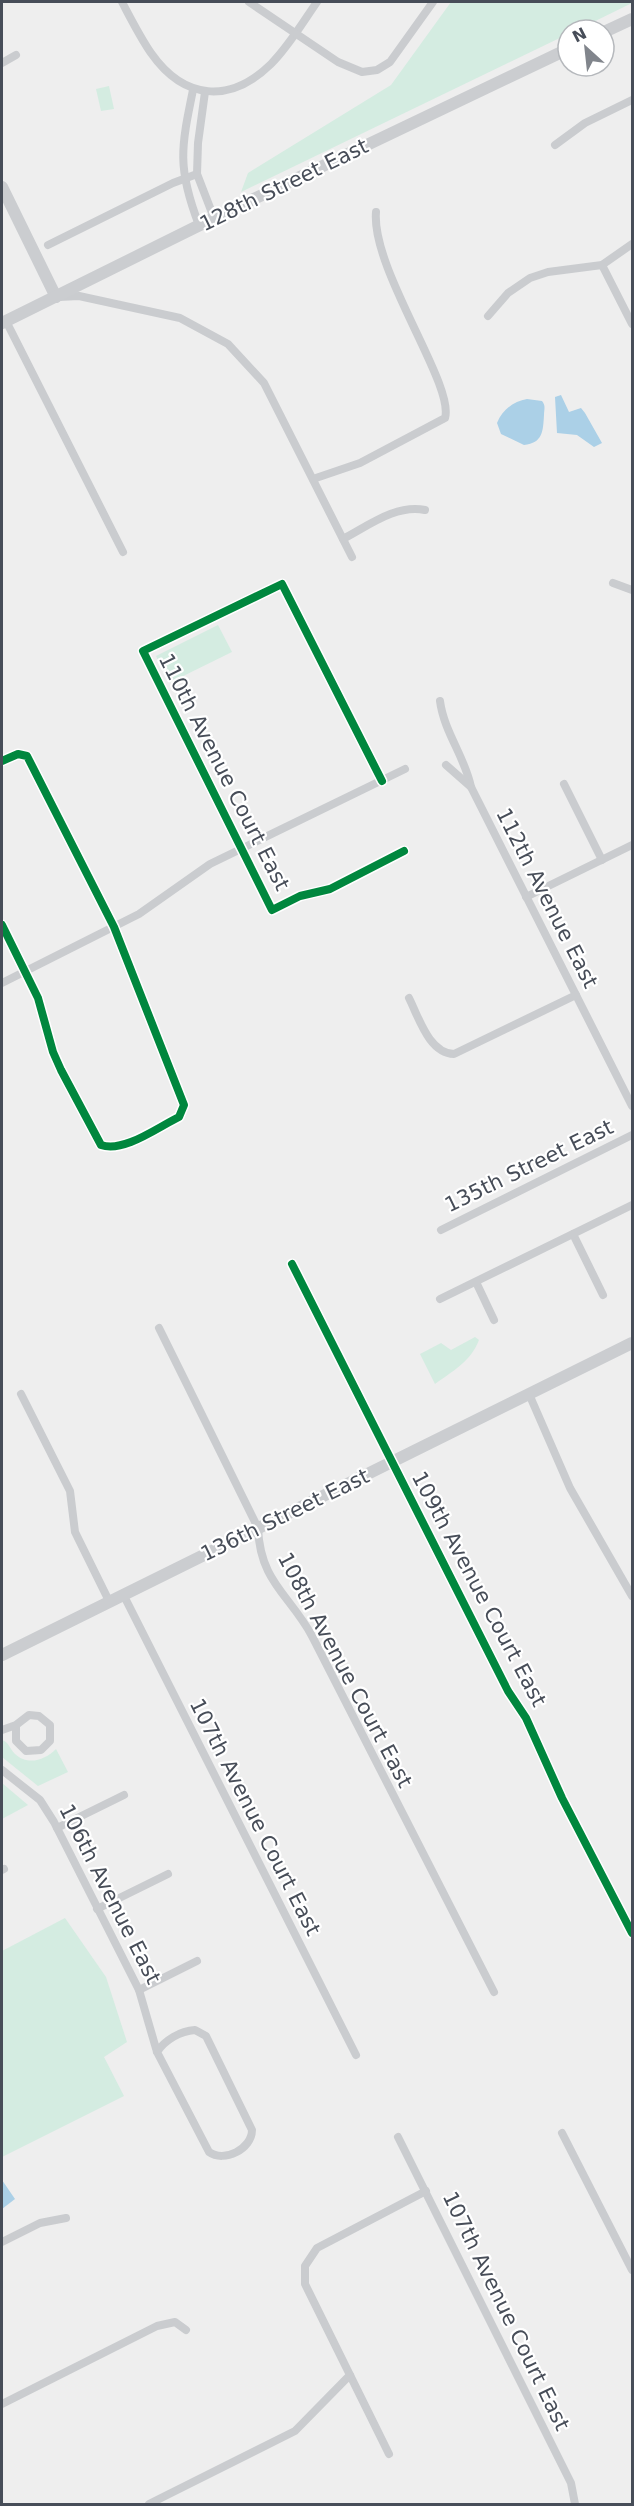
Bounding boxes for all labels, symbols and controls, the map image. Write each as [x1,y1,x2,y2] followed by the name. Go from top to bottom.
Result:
[556,18,616,78] north arrow
[569,24,590,47] text: N
[196,134,372,236] street label: 128th Street East
[154,650,294,894] street label: 110th Avenue Court East
[491,804,603,992] street label: 112th Avenue East
[441,1115,617,1217] street label: 135th Street East
[197,1464,373,1566] street label: 136th Street East
[407,1467,551,1711] street label: 109th Avenue Court East
[273,1548,417,1792] street label: 108th Avenue Court East
[185,1695,325,1939] street label: 107th Avenue Court East
[54,1800,166,1988] street label: 106th Avenue East
[438,2188,574,2434] street label: 107th Avenue Court East

